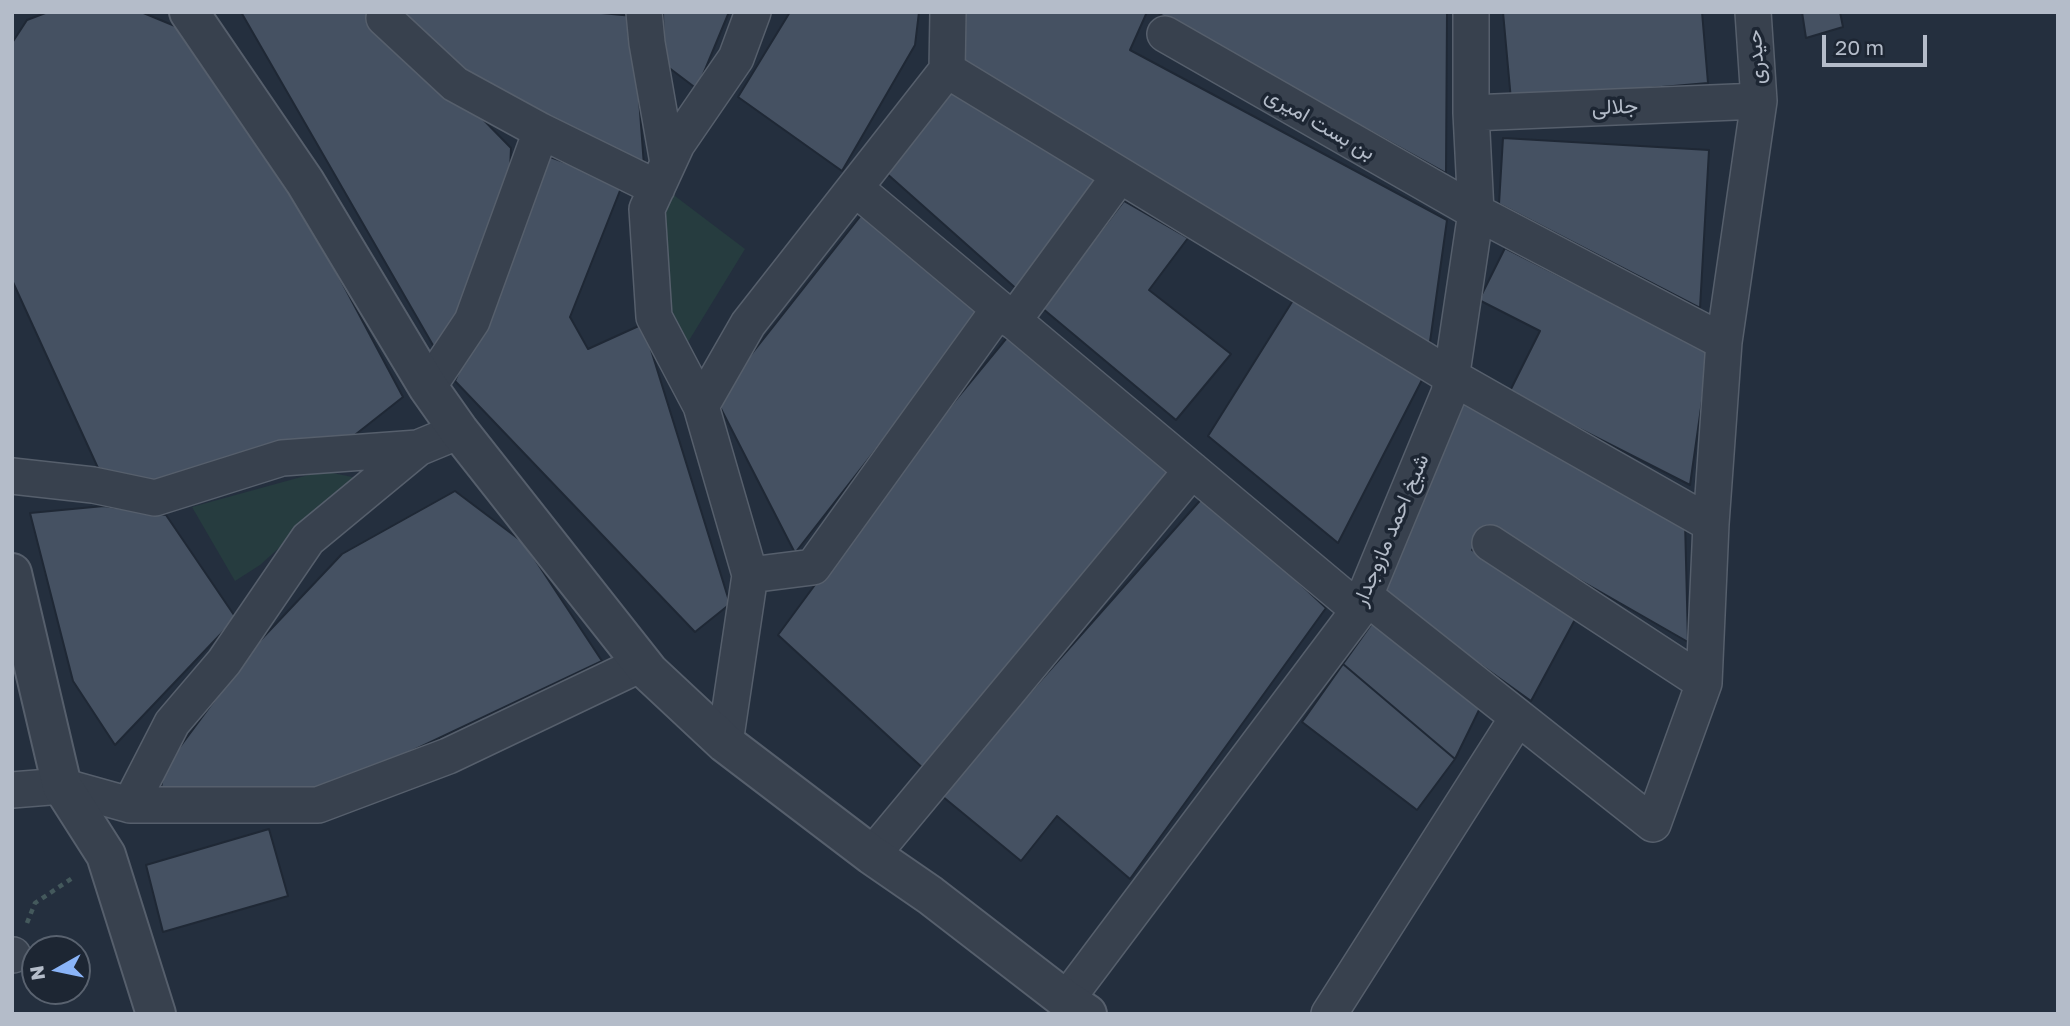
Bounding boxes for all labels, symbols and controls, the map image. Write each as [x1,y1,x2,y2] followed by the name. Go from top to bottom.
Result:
[1825,21,1930,65] scale bar
[1742,29,1770,85] street label: حیدری
[1835,34,1884,60] text: 20 m
[1261,82,1379,166] street label: بن بست امیری
[1591,94,1639,120] street label: جلالی
[1348,450,1434,610] street label: شیخ احمد مازوجدار
[21,935,91,1005] north arrow
[24,964,49,982] text: N

